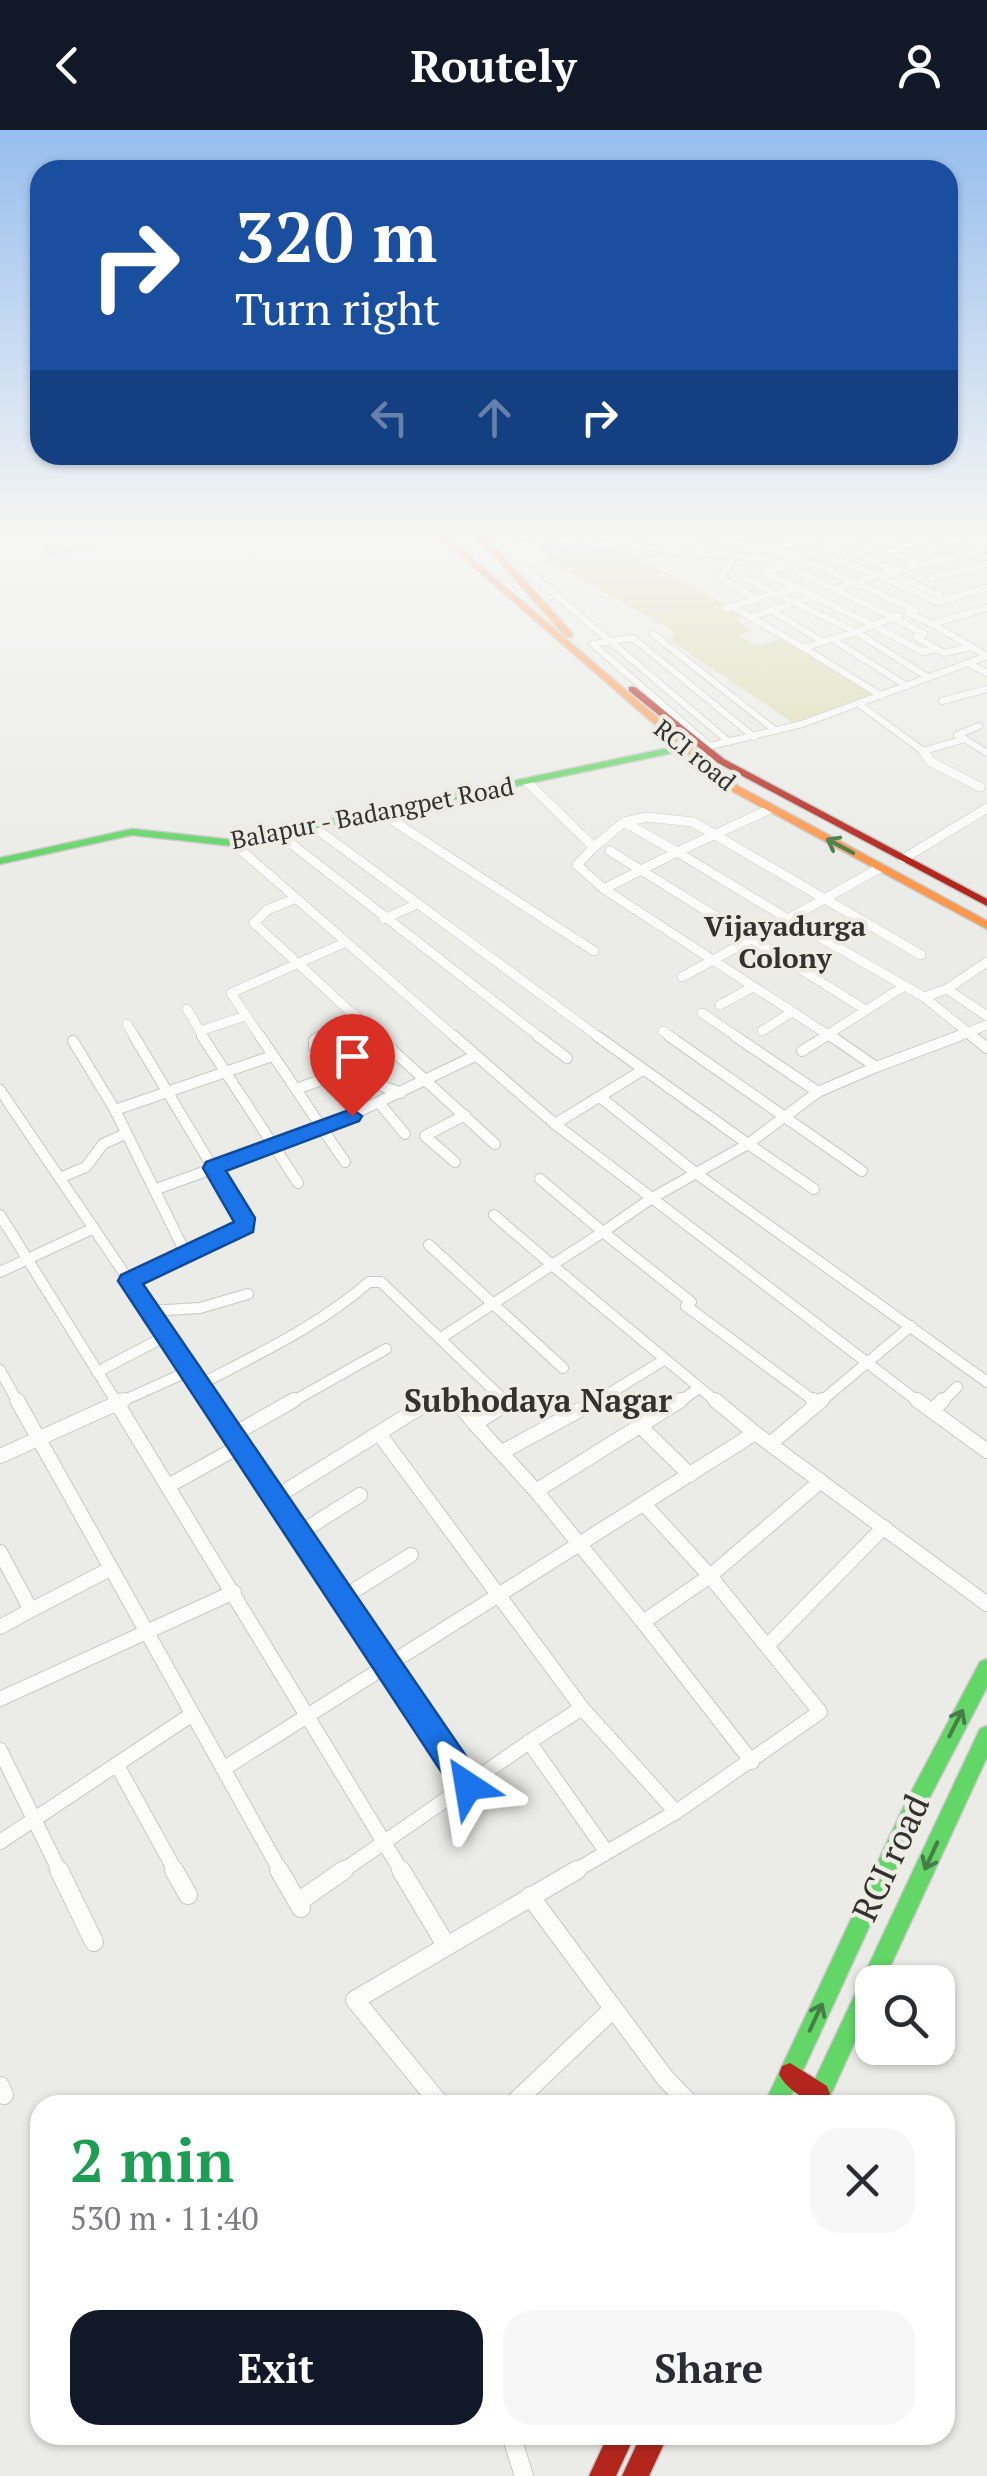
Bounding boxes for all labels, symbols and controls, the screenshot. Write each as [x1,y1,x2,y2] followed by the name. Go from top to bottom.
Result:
[411,35,576,95] text: Routely
[40,38,95,93] icon: back
[892,38,947,93] icon: person
[235,189,437,282] text: 320 m
[70,200,200,330] icon: right
[235,278,440,338] text: Turn right
[362,390,417,445] icon: left
[467,390,522,445] icon: ahead
[572,390,627,445] icon: right
[648,712,743,798] street label: RCI road
[228,769,516,856] street label: Balapur - Badangpet Road
[825,836,855,855] one-way arrow
[704,907,867,976] district label: Vijayadurga Colony
[310,1014,395,1117] pin
[325,1029,380,1084] icon: arrive
[404,1379,672,1421] district label: Subhodaya Nagar
[947,1709,966,1739] one-way arrow
[416,1734,520,1838] position arrow
[841,1787,939,1928] street label: RCI road
[920,1840,939,1870] one-way arrow
[855,1965,955,2065] map controls
[855,1965,955,2065] button: search
[808,2002,827,2032] one-way arrow
[70,2120,234,2199] text: 2 min
[810,2128,915,2233] button: close
[70,2197,258,2239] text: 530 m · 11:40
[70,2310,483,2425] button: Exit
[503,2310,915,2425] button: Share

